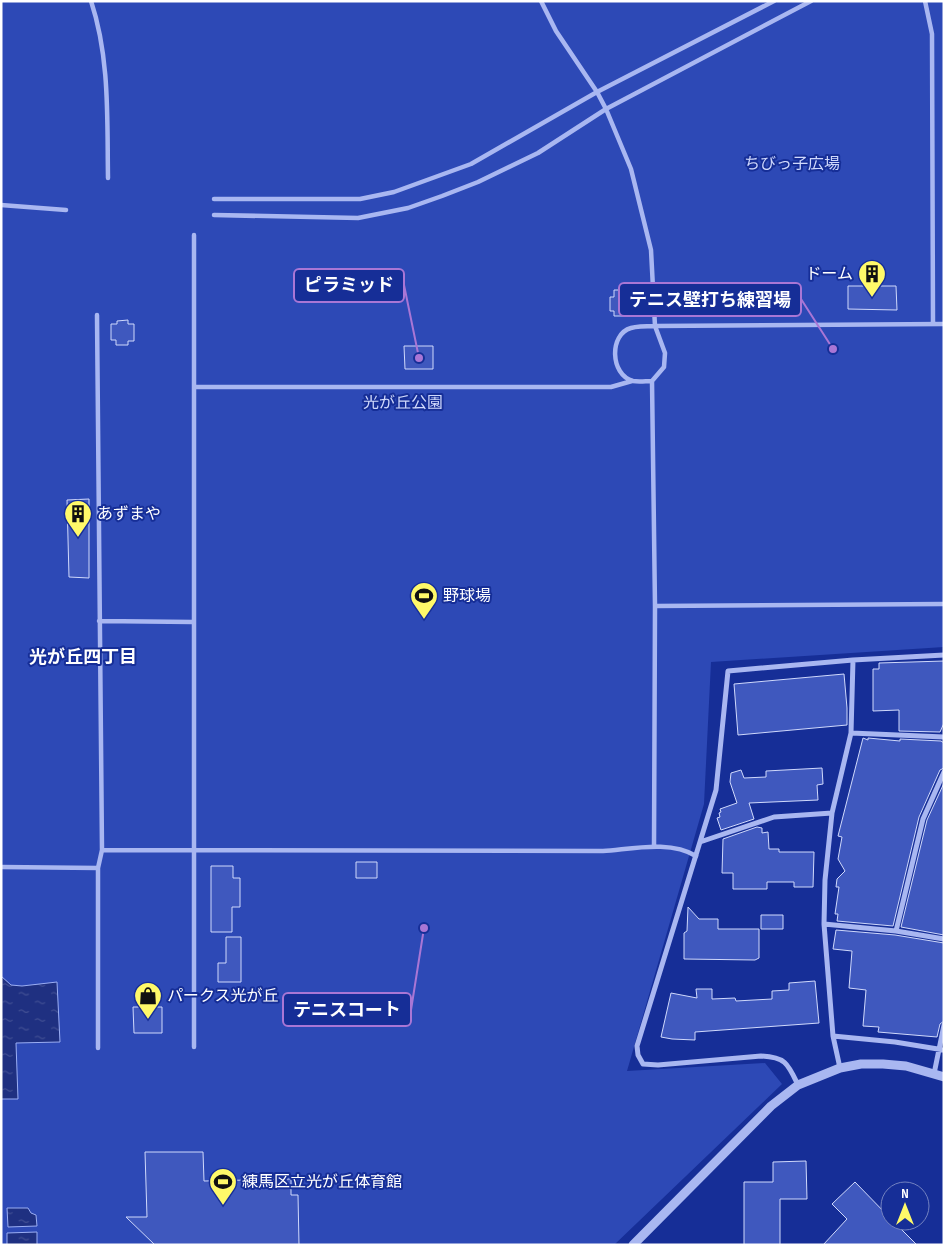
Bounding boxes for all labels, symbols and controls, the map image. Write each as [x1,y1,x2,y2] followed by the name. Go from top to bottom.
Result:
[744,155,840,174] park label: ちびっ子広場
[857,259,887,298] building icon: ドーム
[805,265,853,284] place label: ドーム
[294,269,404,302] callout: ピラミッド
[304,275,394,296] text: ピラミッド
[619,283,801,316] callout: テニス壁打ち練習場
[629,290,791,311] text: テニス壁打ち練習場
[363,394,443,413] park label: 光が丘公園
[63,499,93,538] building icon: あずまや
[97,505,161,524] place label: あずまや
[409,581,439,620] sports icon: 野球場
[443,587,491,606] place label: 野球場
[29,647,137,668] district label: 光が丘四丁目
[133,981,163,1020] shop icon: パークス光が丘
[167,987,279,1006] place label: パークス光が丘
[283,993,411,1026] callout: テニスコート
[293,1000,401,1021] text: テニスコート
[208,1167,238,1206] sports icon: 練馬区立光が丘体育館
[242,1173,402,1192] place label: 練馬区立光が丘体育館
[880,1181,930,1231] north arrow
[901,1185,909,1202] text: N

